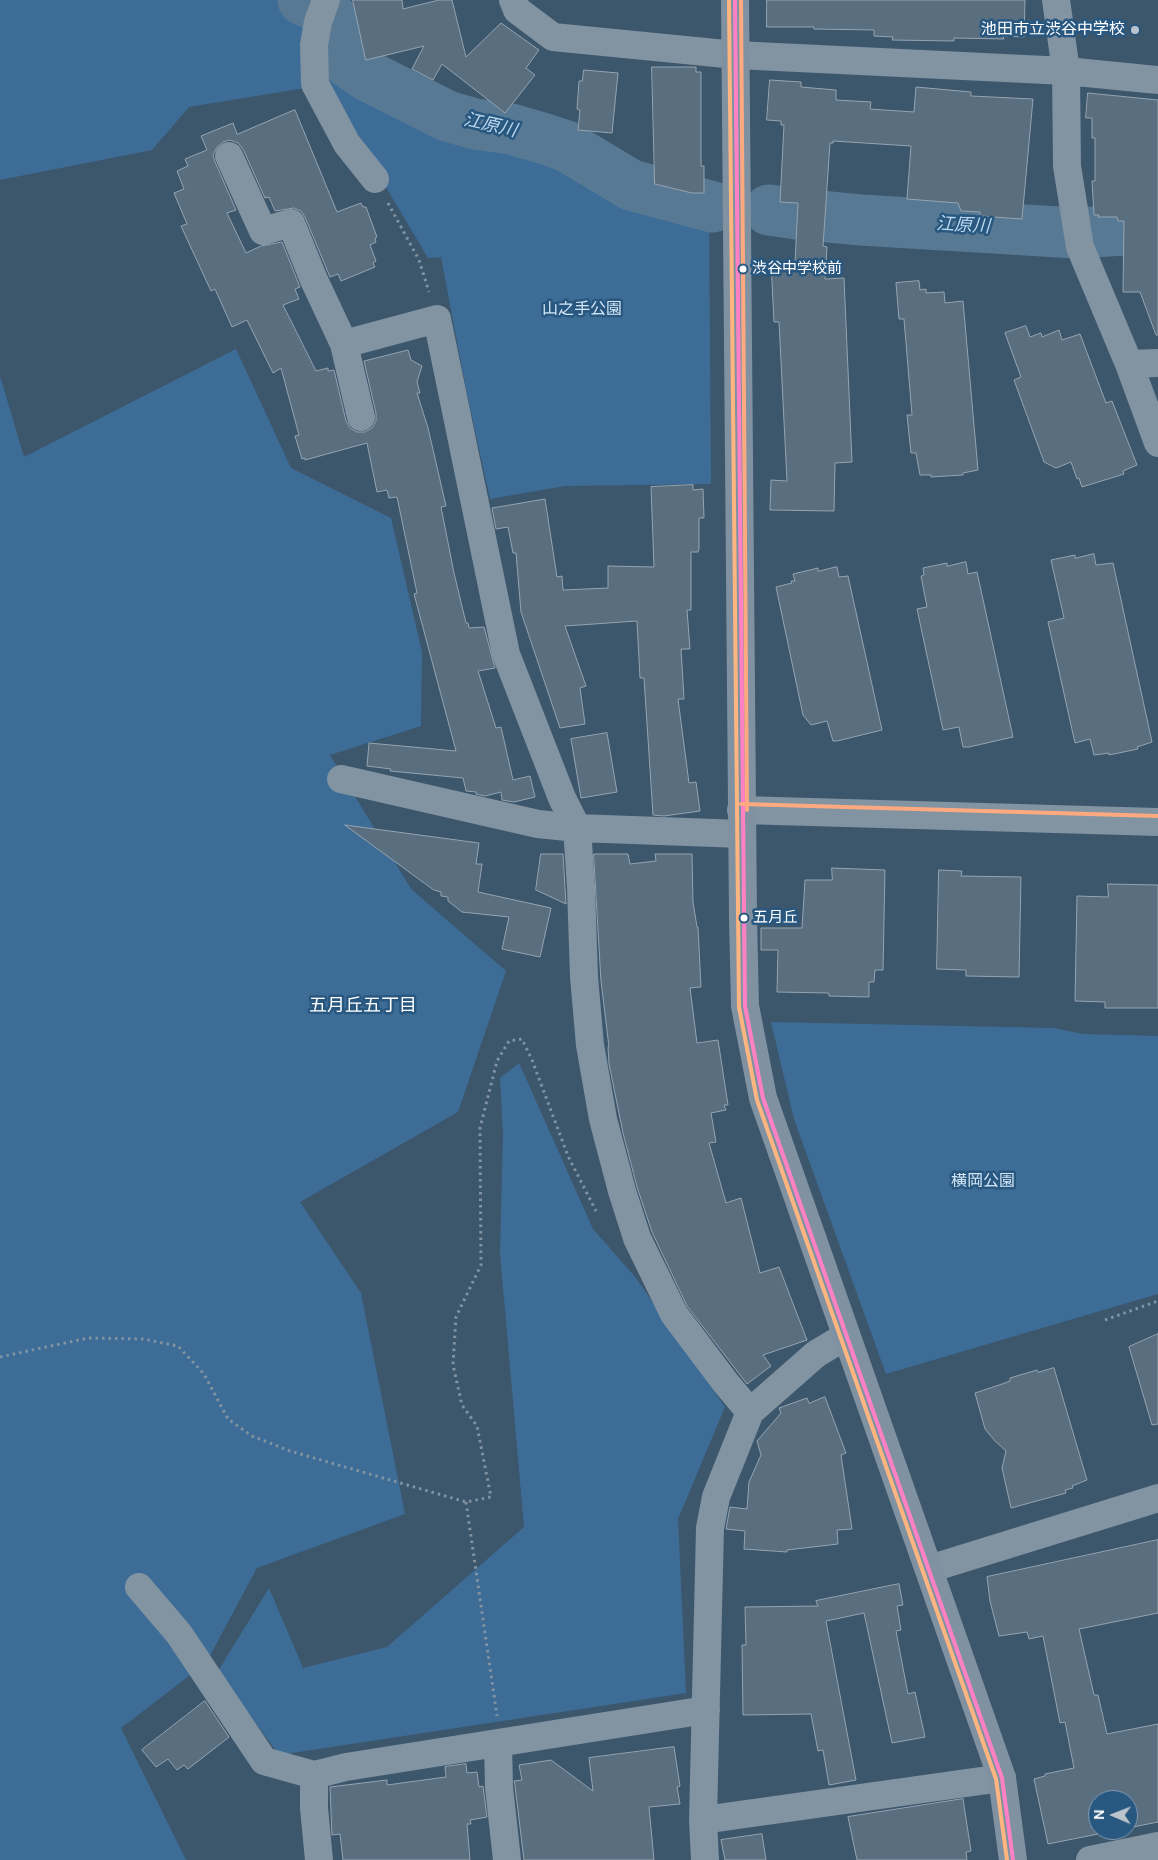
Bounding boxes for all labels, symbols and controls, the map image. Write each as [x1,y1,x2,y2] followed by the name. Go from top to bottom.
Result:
[981,20,1125,40] place label: 池田市立渋谷中学校
[1129,24,1141,36] marker: 池田市立渋谷中学校
[461,109,519,143] water label: 江原川
[935,214,991,238] water label: 江原川
[752,260,842,278] place label: 渋谷中学校前
[738,264,748,274] marker: 渋谷中学校前
[542,300,622,320] park label: 山之手公園
[753,909,798,927] place label: 五月丘
[739,913,749,923] marker: 五月丘
[309,995,417,1017] district label: 五月丘五丁目
[951,1172,1015,1192] park label: 横岡公園
[1088,1790,1138,1840] north arrow
[1090,1809,1108,1820] text: N

